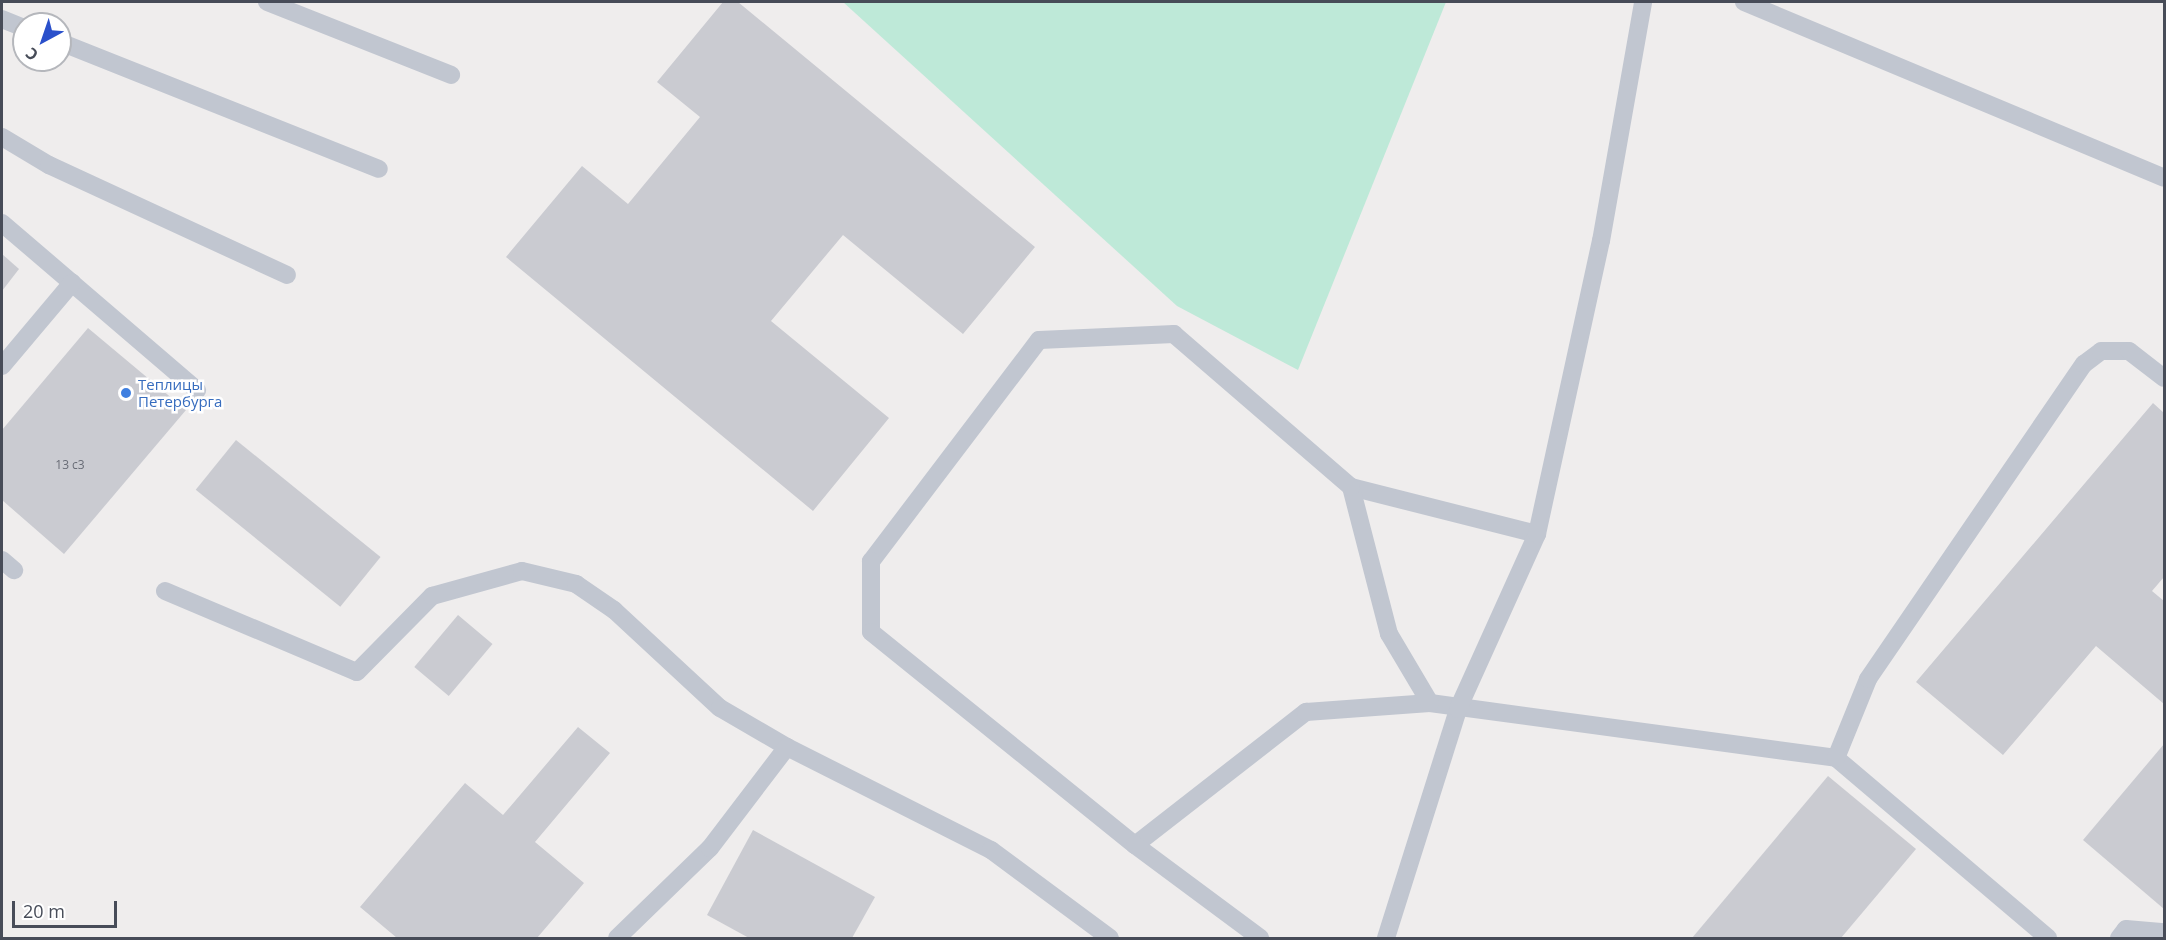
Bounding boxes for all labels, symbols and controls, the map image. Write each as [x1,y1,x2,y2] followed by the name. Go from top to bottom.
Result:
[12,12,72,72] north arrow
[21,43,43,66] text: С
[138,375,222,410] place label: Теплицы Петербурга
[119,386,133,400] marker: Теплицы Петербурга
[55,458,85,472] house number: 13 с3
[15,889,120,927] scale bar
[23,899,65,923] text: 20 m

